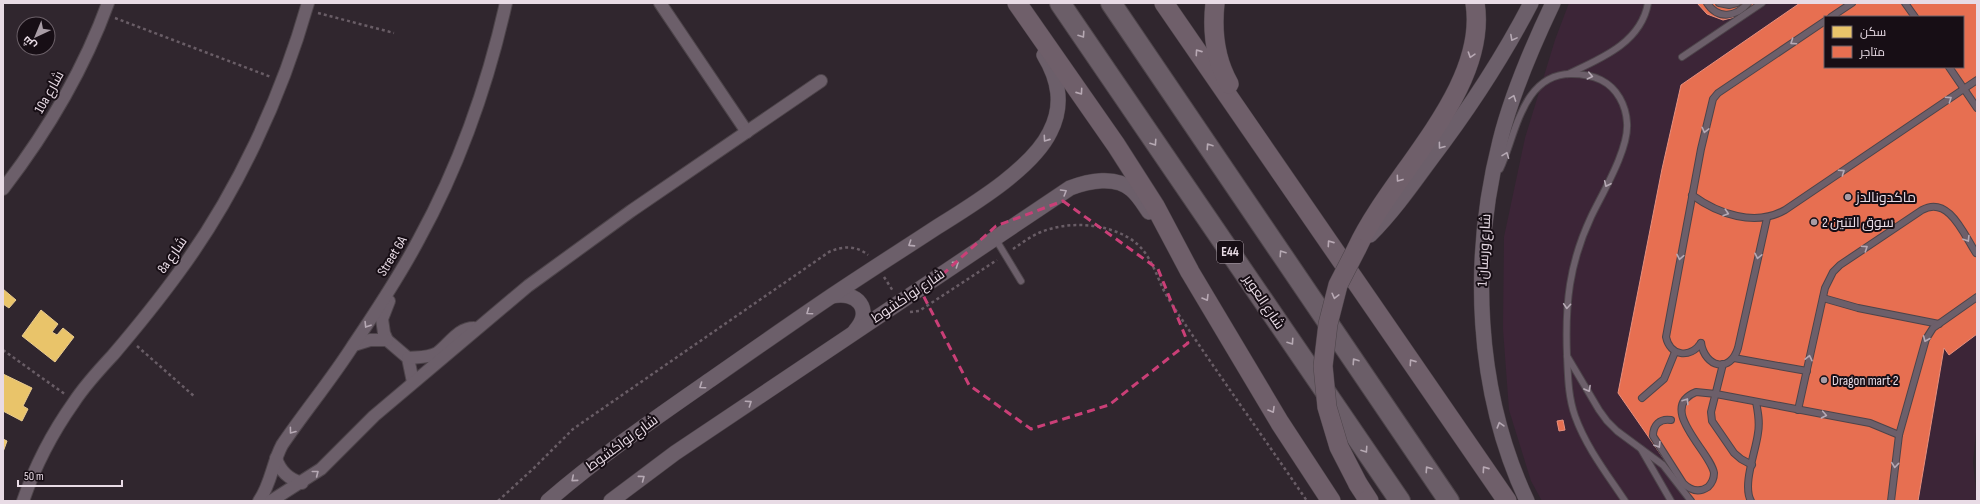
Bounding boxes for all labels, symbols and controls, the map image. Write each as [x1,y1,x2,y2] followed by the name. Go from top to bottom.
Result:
[16,16,56,56] north arrow
[1824,16,1964,68] legend
[1860,25,1886,40] text: سكن
[1077,31,1084,38] one-way arrow
[20,33,39,52] text: ش
[1510,33,1518,41] one-way arrow
[1790,38,1797,45] one-way arrow
[1859,45,1885,60] text: متاجر
[1196,49,1203,56] one-way arrow
[1467,52,1476,59] one-way arrow
[30,68,68,116] street label: 10a شارع
[1586,72,1593,80] one-way arrow
[1075,88,1082,95] one-way arrow
[1509,95,1517,102] one-way arrow
[1945,97,1952,104] one-way arrow
[1702,127,1710,133] one-way arrow
[1043,135,1051,142] one-way arrow
[1150,139,1157,146] one-way arrow
[1439,141,1446,148] one-way arrow
[1206,143,1214,150] one-way arrow
[1501,151,1509,158] one-way arrow
[1838,169,1845,177] one-way arrow
[1396,175,1404,182] one-way arrow
[1604,180,1612,187] one-way arrow
[1855,189,1916,206] place label: ماكدونالدز
[1060,190,1067,197] one-way arrow
[1843,192,1853,202] marker: ماكدونالدز
[1722,208,1729,216] one-way arrow
[1474,213,1494,287] street label: شارع ورسان 1
[1822,214,1894,231] place label: سوق التنين 2
[1809,217,1819,227] marker: سوق التنين 2
[373,232,411,279] street label: Street 6A
[153,233,191,277] street label: 8a شارع
[1962,235,1969,242] one-way arrow
[908,239,915,247] one-way arrow
[1327,240,1335,247] one-way arrow
[1217,241,1243,263] road number: E44
[1861,245,1868,252] one-way arrow
[1279,250,1287,257] one-way arrow
[1755,253,1763,259] one-way arrow
[1676,254,1684,261] one-way arrow
[952,261,959,269] one-way arrow
[868,265,948,327] street label: شارع نواكشوط
[1239,271,1288,332] street label: شارع العوير
[1331,292,1340,299] one-way arrow
[1202,294,1209,301] one-way arrow
[1562,303,1571,309] one-way arrow
[806,307,813,315] one-way arrow
[364,321,371,328] one-way arrow
[1923,335,1931,343] one-way arrow
[1286,338,1293,345] one-way arrow
[1805,355,1813,361] one-way arrow
[1353,358,1360,365] one-way arrow
[1409,359,1416,366] one-way arrow
[1832,372,1899,389] place label: Dragon mart 2
[1819,375,1829,385] marker: Dragon mart 2
[699,381,706,389] one-way arrow
[1583,385,1590,393] one-way arrow
[1681,398,1689,405] one-way arrow
[745,401,752,408] one-way arrow
[1268,406,1275,413] one-way arrow
[1821,410,1827,419] one-way arrow
[583,411,661,475] street label: شارع نواكشوط
[1496,422,1505,429] one-way arrow
[290,427,297,434] one-way arrow
[1653,441,1660,448] one-way arrow
[1360,445,1367,452] one-way arrow
[18,462,122,488] scale bar
[1891,462,1900,468] one-way arrow
[1425,466,1432,473] one-way arrow
[1482,466,1490,473] one-way arrow
[24,469,44,484] text: 50 m
[311,471,318,478] one-way arrow
[572,474,579,481] one-way arrow
[638,476,645,483] one-way arrow

